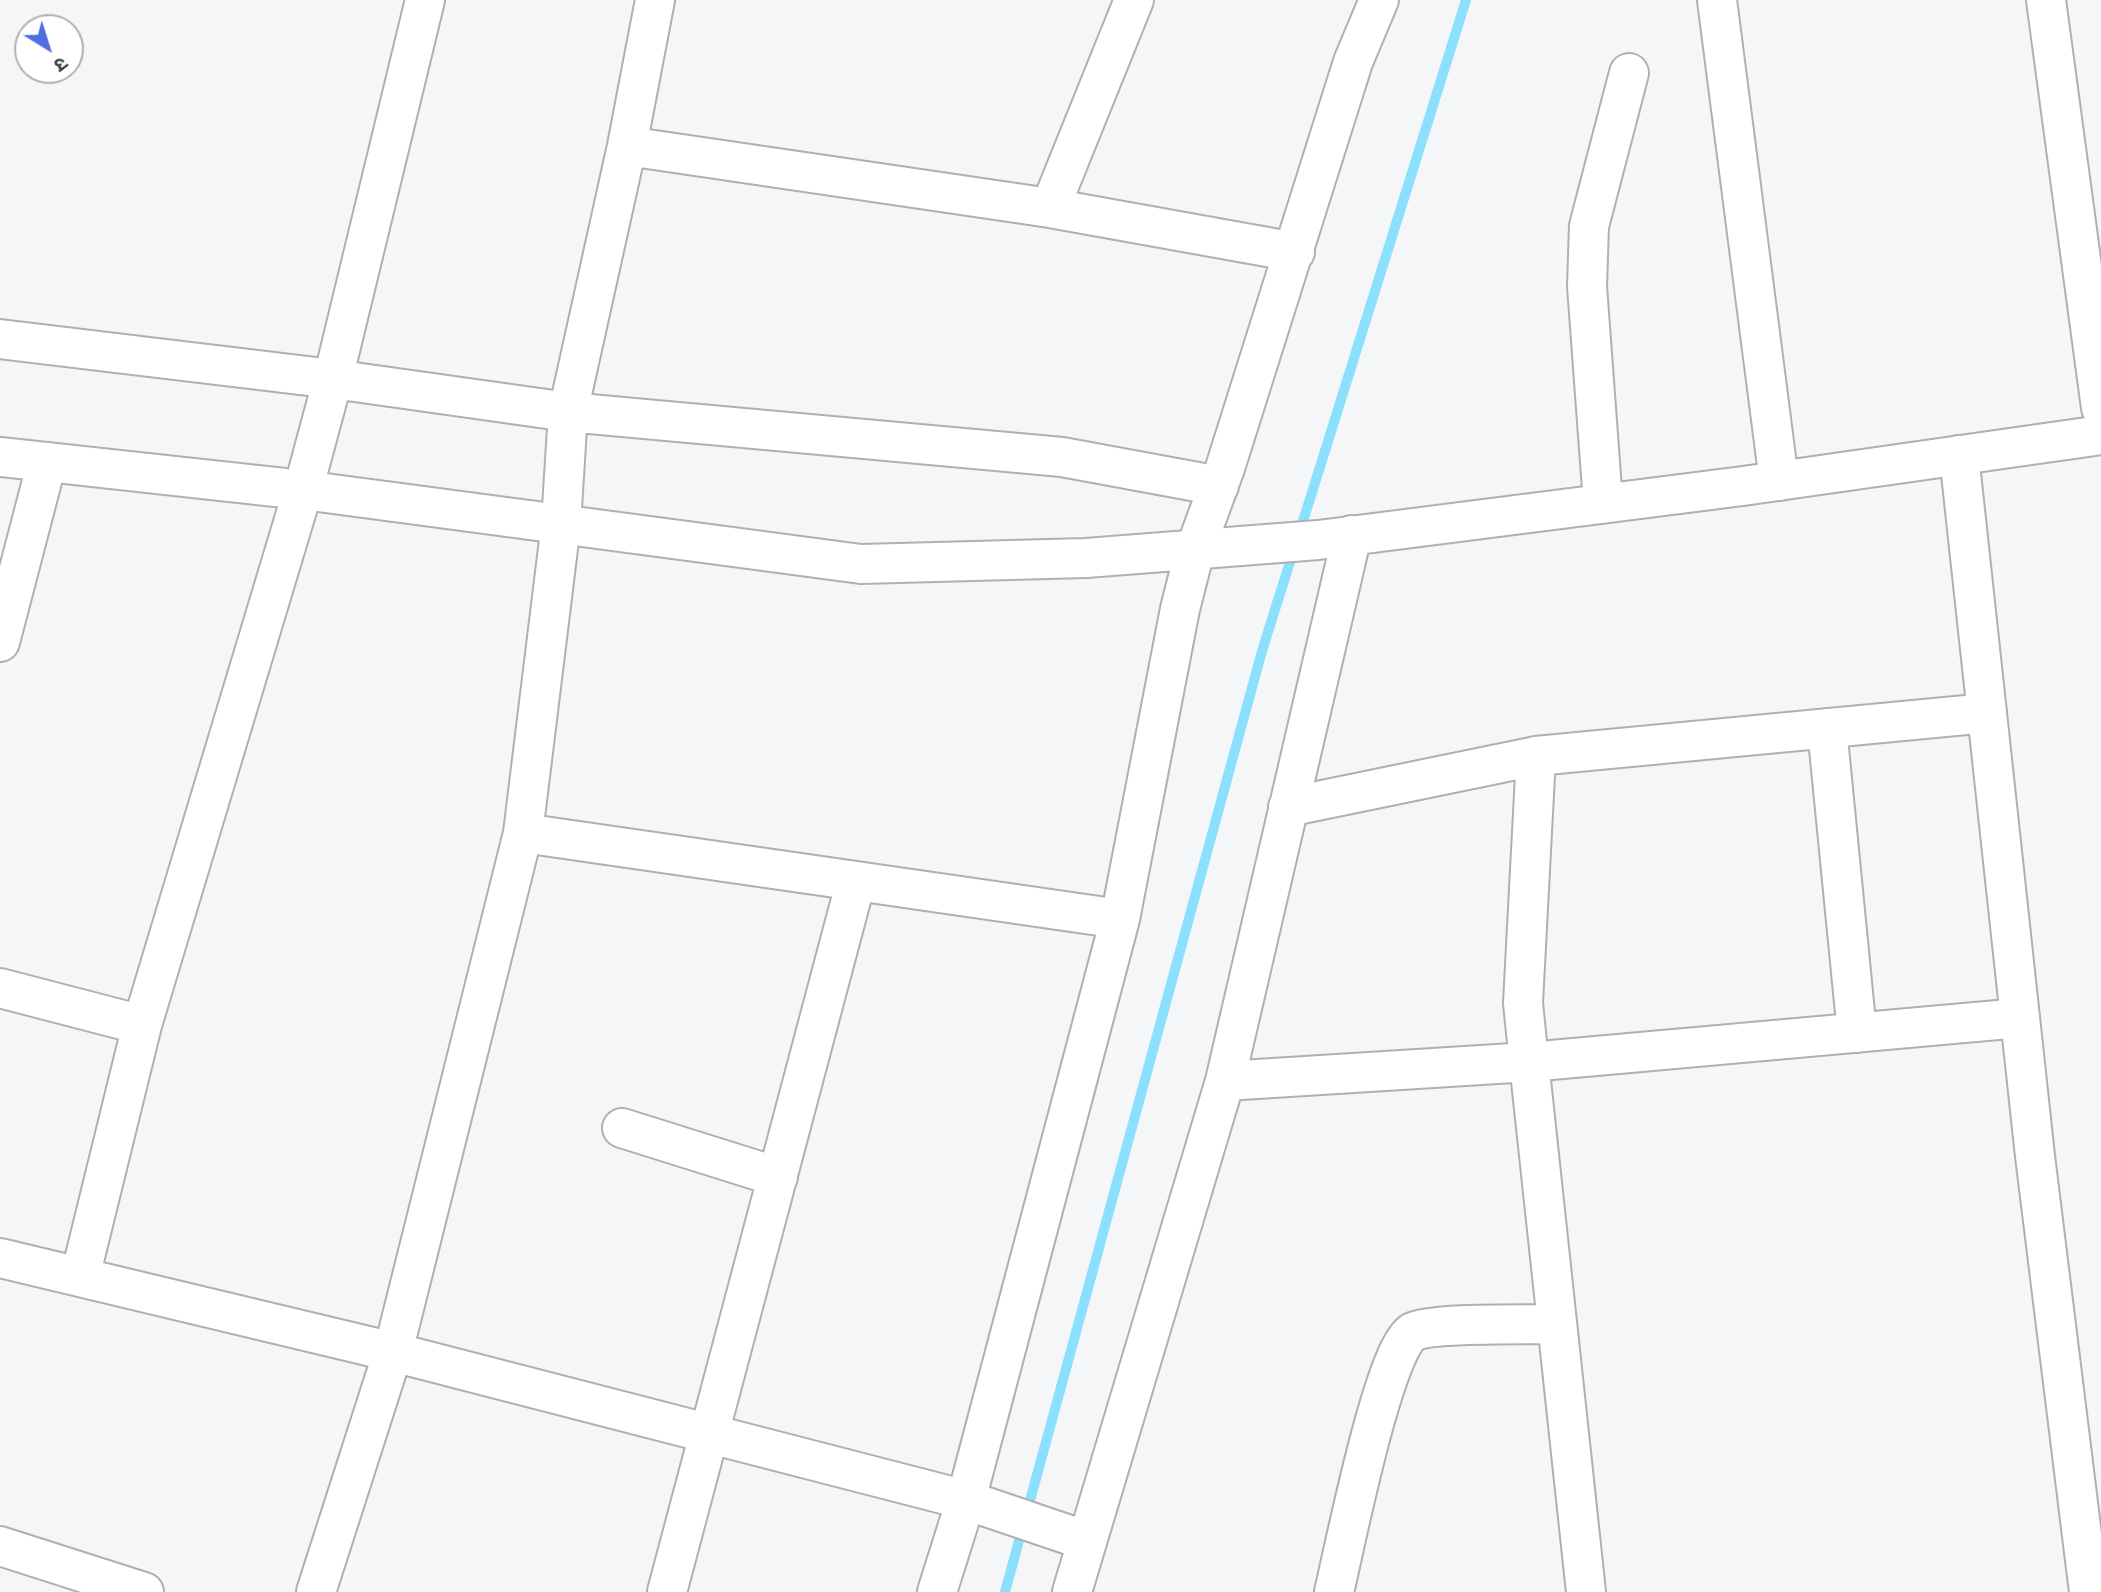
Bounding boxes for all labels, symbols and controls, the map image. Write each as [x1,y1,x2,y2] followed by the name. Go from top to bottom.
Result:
[14,14,84,84] north arrow
[50,52,72,77] text: उ

